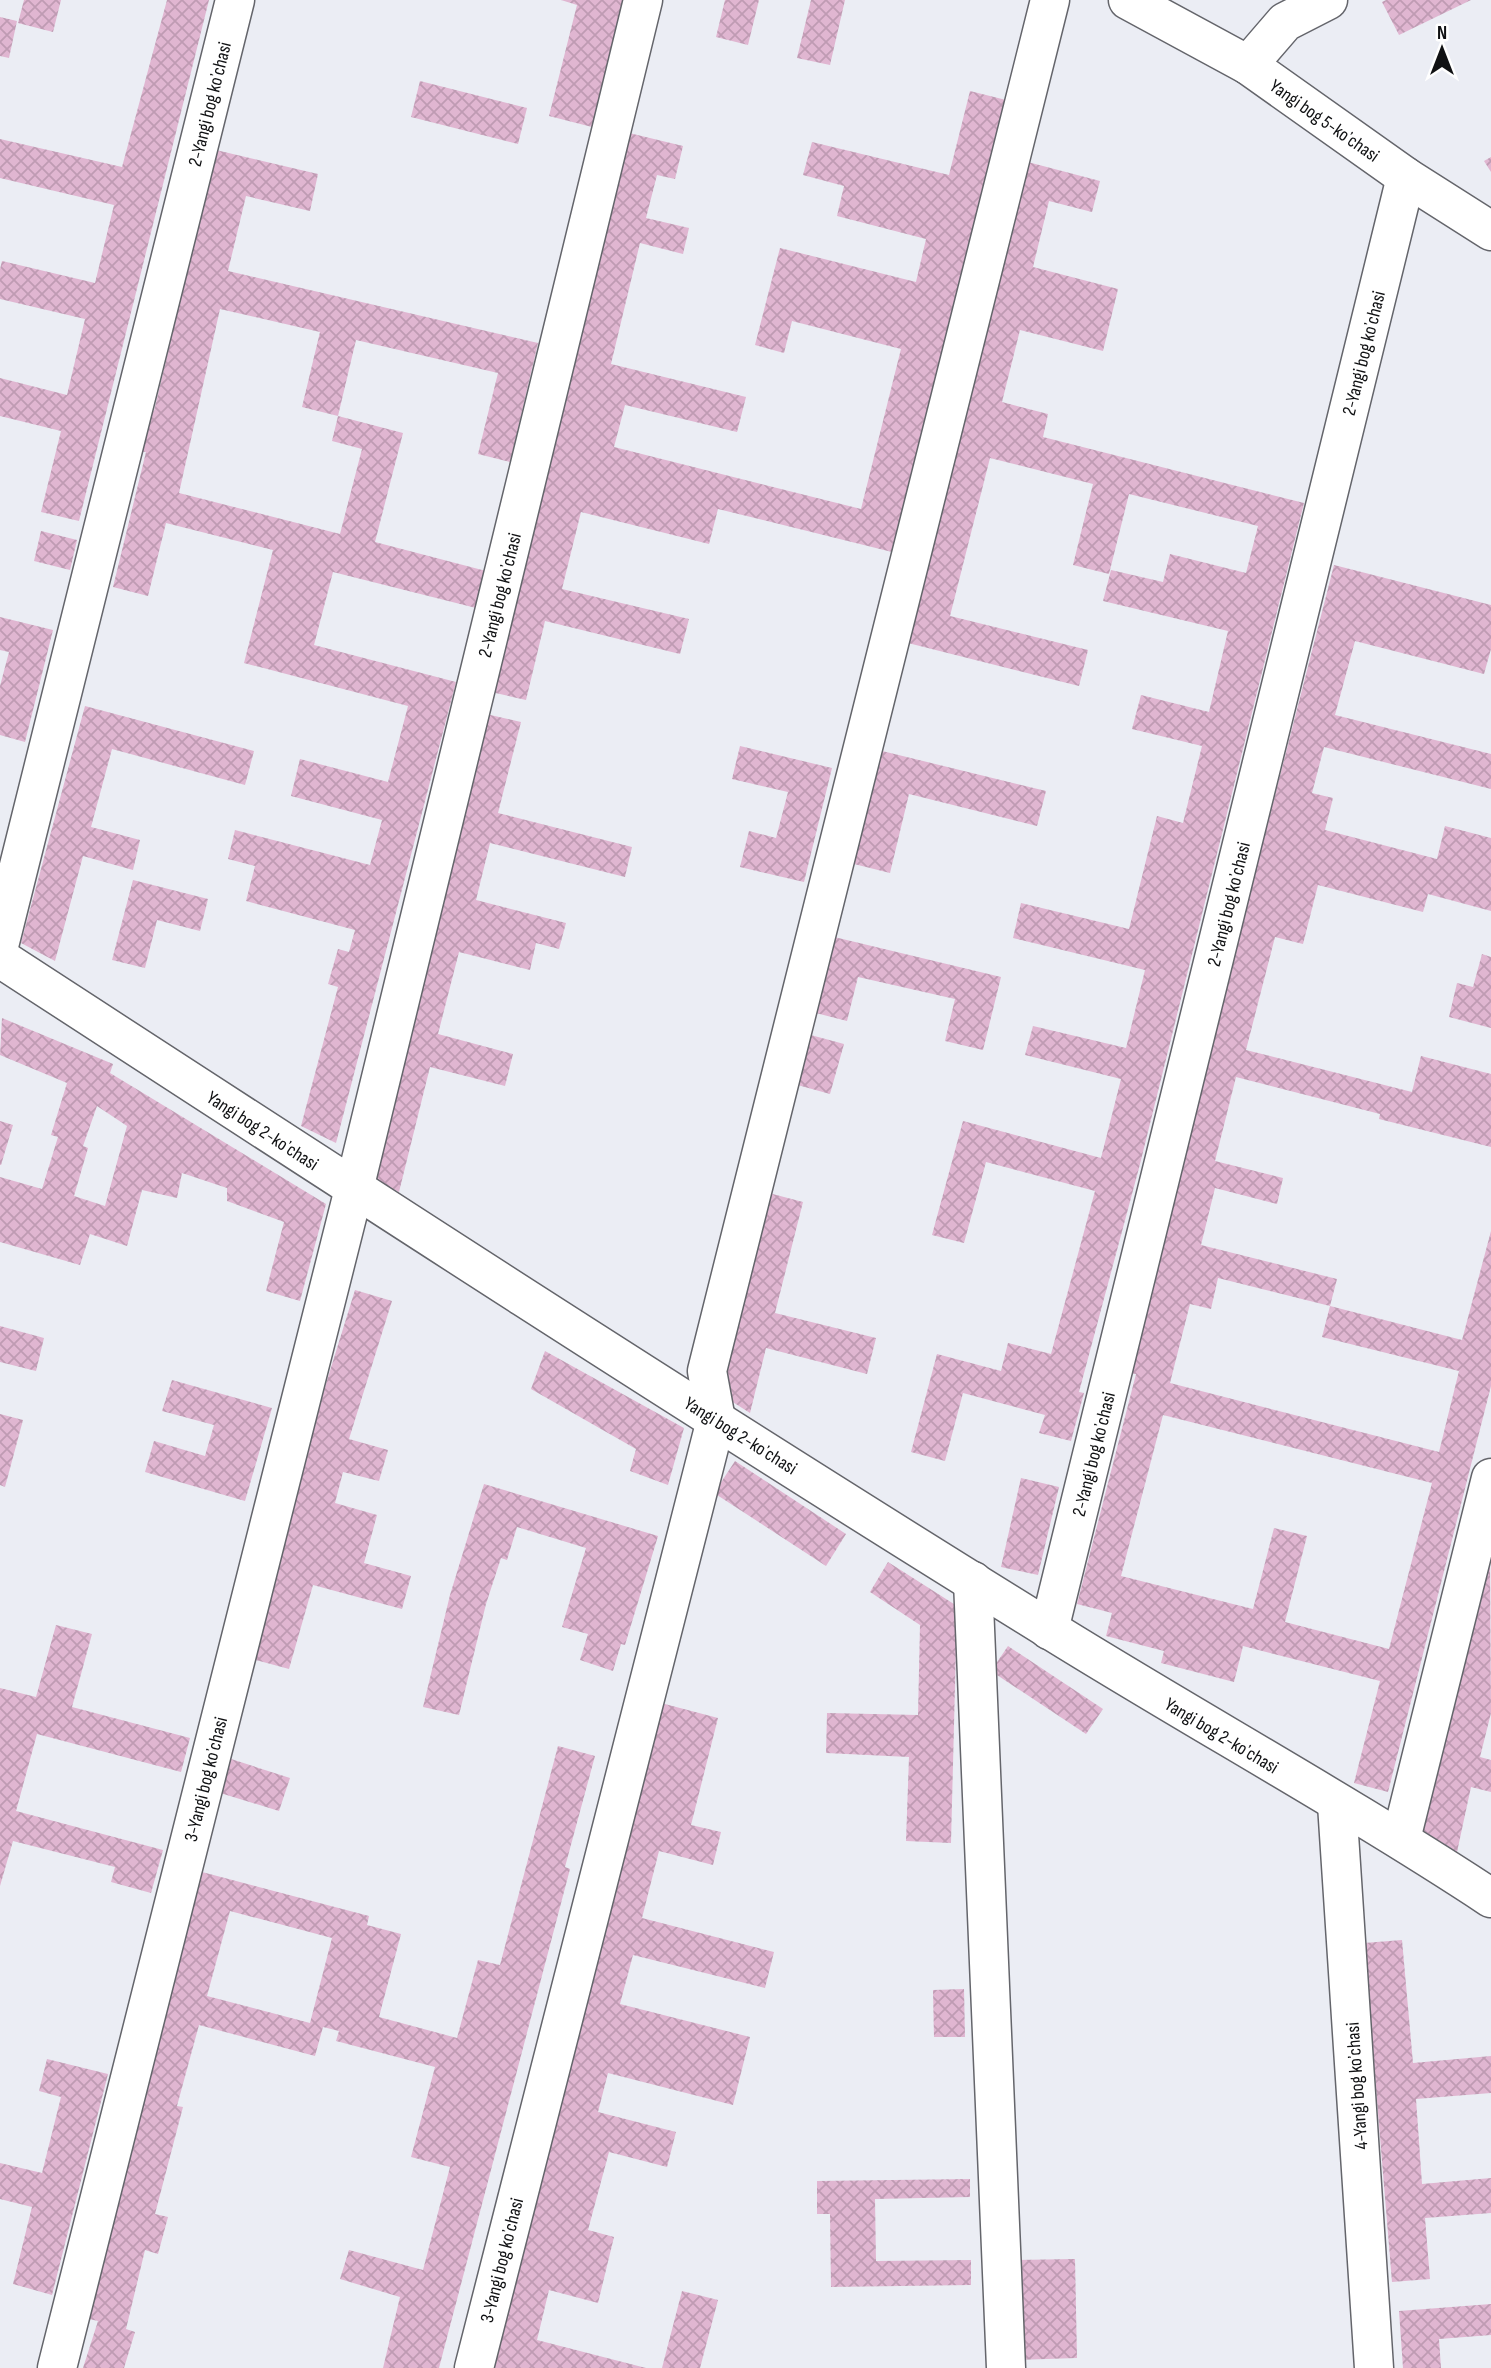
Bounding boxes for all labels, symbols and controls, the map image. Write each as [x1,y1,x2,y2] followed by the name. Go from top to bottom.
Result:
[1407,14,1477,84] north arrow
[1437,22,1447,45] text: N
[184,40,237,169] street label: 2-Yangi bog koʼchasi
[1265,75,1383,168] street label: Yangi bog 5-koʼchasi
[1338,289,1391,418] street label: 2-Yangi bog koʼchasi
[474,531,527,660] street label: 2-Yangi bog koʼchasi
[1203,840,1256,969] street label: 2-Yangi bog koʼchasi
[202,1087,322,1176] street label: Yangi bog 2-koʼchasi
[1068,1390,1121,1519] street label: 2-Yangi bog koʼchasi
[680,1392,801,1480] street label: Yangi bog 2-koʼchasi
[1160,1693,1282,1779] street label: Yangi bog 2-koʼchasi
[180,1715,233,1844] street label: 3-Yangi bog koʼchasi
[1342,2021,1373,2150] street label: 4-Yangi bog koʼchasi
[476,2196,529,2325] street label: 3-Yangi bog koʼchasi

